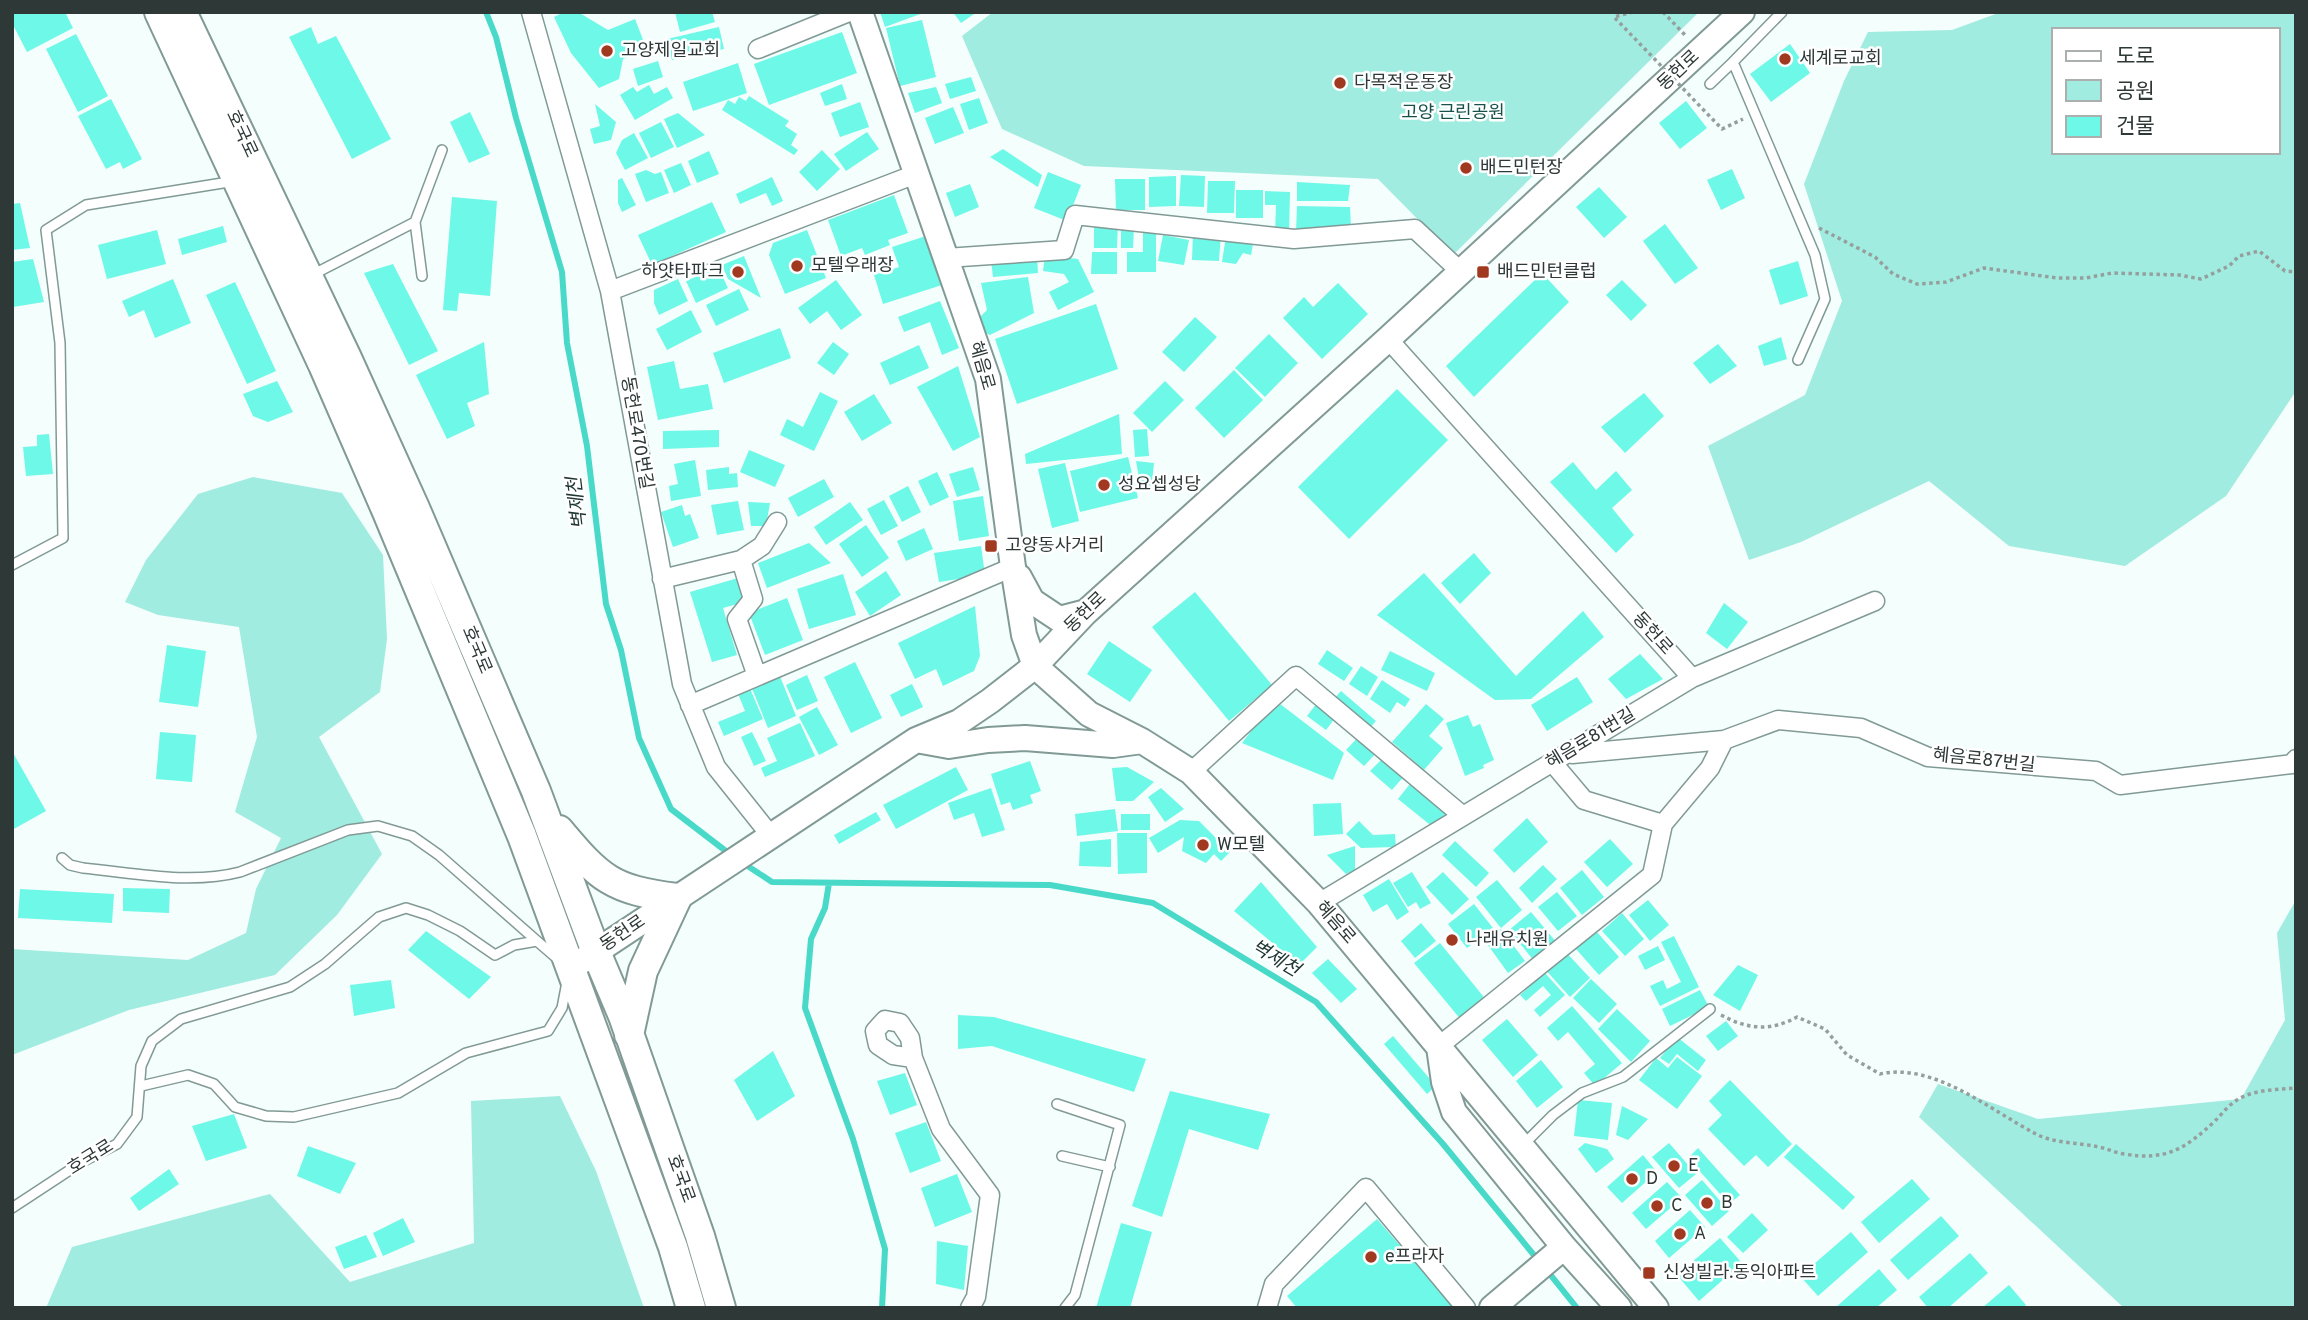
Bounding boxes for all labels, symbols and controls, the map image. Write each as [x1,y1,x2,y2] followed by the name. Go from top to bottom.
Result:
[2052,28,2280,154] legend
[621,40,720,63] place label: 고양제일교회
[599,43,615,59] marker: 고양제일교회
[2116,44,2155,71] text: 도로
[1653,46,1705,96] street label: 동헌로
[1799,48,1882,71] place label: 세계로교회
[1777,51,1793,67] marker: 세계로교회
[1354,72,1453,95] place label: 다목적운동장
[1332,75,1348,91] marker: 다목적운동장
[2116,79,2155,106] text: 공원
[1401,102,1505,125] park label: 고양 근린공원
[220,107,262,161] street label: 호국로
[2116,114,2155,141] text: 건물
[1480,157,1563,180] place label: 배드민턴장
[1458,160,1474,176] marker: 배드민턴장
[811,255,894,278] place label: 모텔우래장
[789,258,805,274] marker: 모텔우래장
[641,261,724,284] place label: 하얏타파크
[1497,261,1596,284] place label: 배드민턴클럽
[730,264,746,280] marker: 하얏타파크
[1475,264,1491,280] marker: 배드민턴클럽
[963,339,999,393] street label: 혜음로
[615,375,657,491] street label: 동헌로470번길
[563,474,593,530] water label: 벽제천
[1118,474,1201,497] place label: 성요셉성당
[1096,477,1112,493] marker: 성요셉성당
[1005,535,1104,558] place label: 고양동사거리
[983,538,999,554] marker: 고양동사거리
[1060,587,1112,639] street label: 동헌로
[1627,608,1677,660] street label: 동헌로
[456,623,496,677] street label: 호국로
[1542,703,1640,775] street label: 혜음로81번길
[1932,744,2036,778] street label: 혜음로87번길
[1217,834,1265,857] place label: W모텔
[1195,837,1211,853] marker: W모텔
[1310,897,1360,949] street label: 혜음로
[596,911,650,957] street label: 동헌로
[1466,929,1549,952] place label: 나래유치원
[1444,932,1460,948] marker: 나래유치원
[1246,935,1305,984] water label: 벽제천
[64,1135,118,1181] street label: 호국로
[661,1152,699,1206] street label: 호국로
[1688,1155,1699,1178] place label: E
[1666,1158,1682,1174] marker: E
[1646,1168,1658,1191] place label: D
[1624,1171,1640,1187] marker: D
[1721,1192,1733,1215] place label: B
[1671,1195,1683,1218] place label: C
[1699,1195,1715,1211] marker: B
[1649,1198,1665,1214] marker: C
[1694,1223,1706,1246] place label: A
[1672,1226,1688,1242] marker: A
[1385,1246,1445,1269] place label: e프라자
[1363,1249,1379,1265] marker: e프라자
[1663,1262,1816,1285] place label: 신성빌라.동익아파트
[1641,1265,1657,1281] marker: 신성빌라.동익아파트

